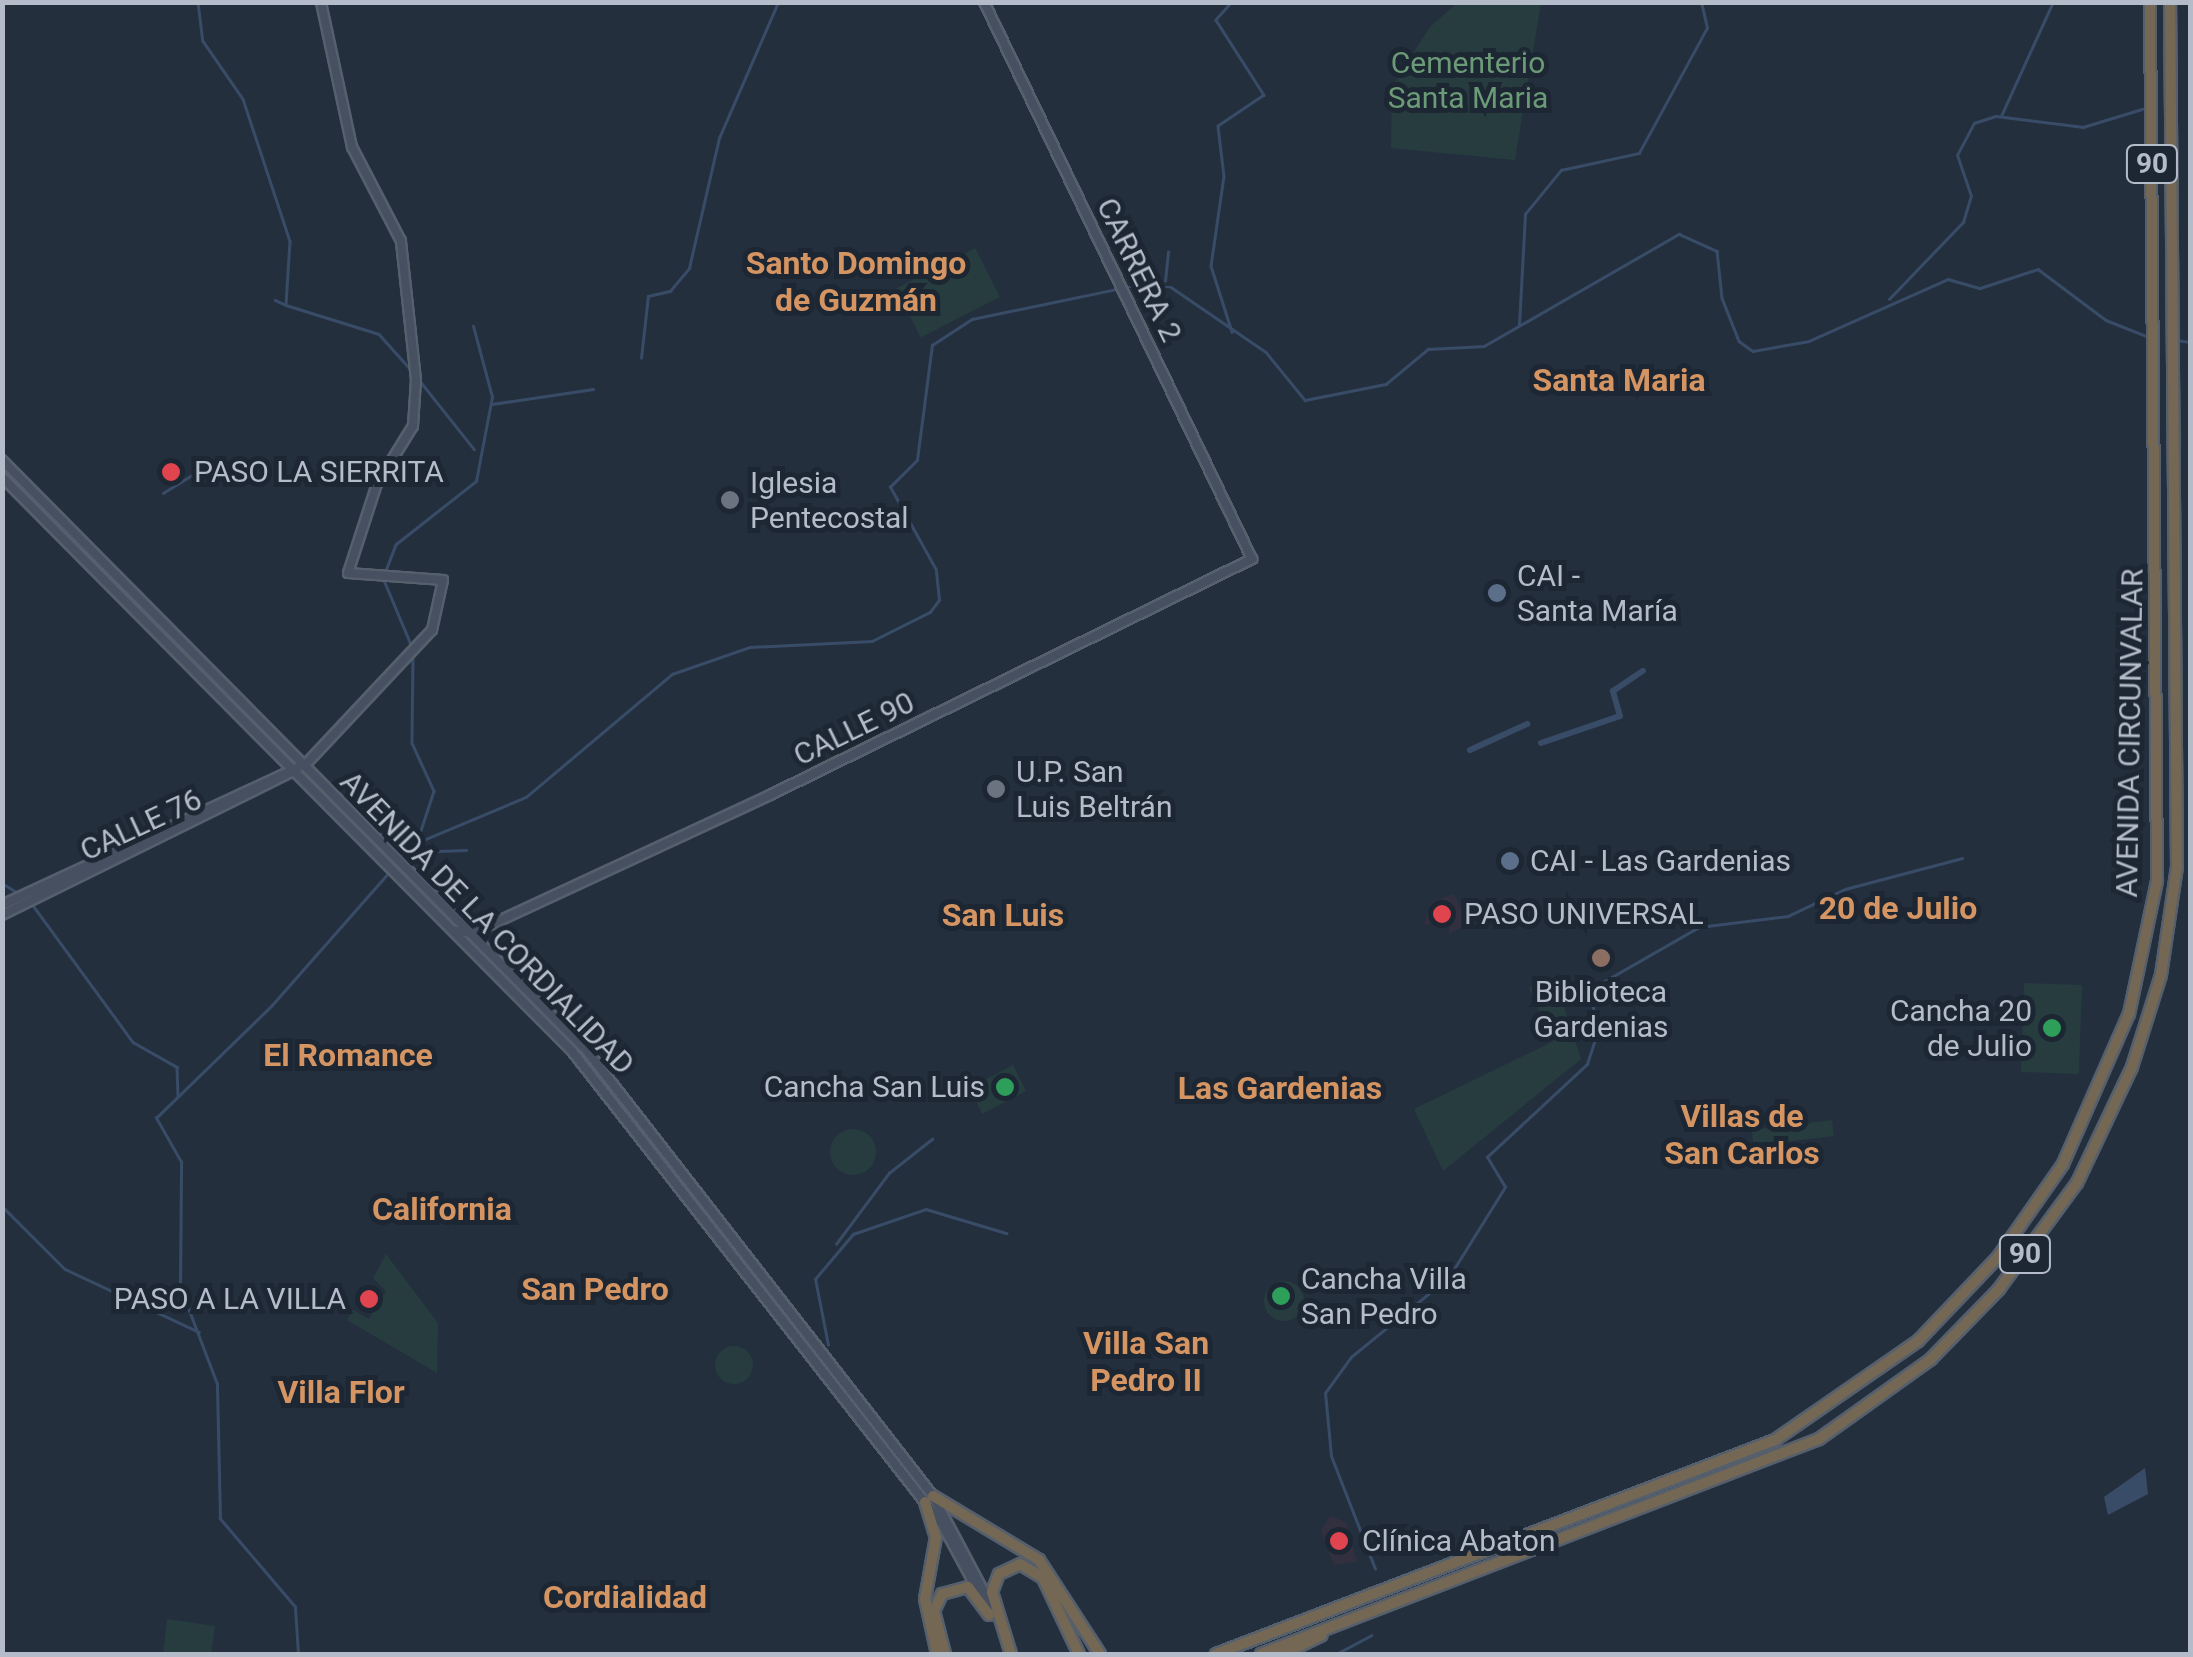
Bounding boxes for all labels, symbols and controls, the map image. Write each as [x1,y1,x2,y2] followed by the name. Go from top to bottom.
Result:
[1388,45,1548,116] park label: Cementerio Santa Maria
[2124,141,2180,187] road number: 90
[1089,192,1189,348] street label: CARRERA 2
[746,245,966,320] district label: Santo Domingo de Guzmán
[1532,361,1706,399] district label: Santa Maria
[194,454,444,490] place label: PASO LA SIERRITA
[158,459,184,485] marker: PASO LA SIERRITA
[750,465,909,536] place label: Iglesia Pentecostal
[719,489,741,511] marker: Iglesia Pentecostal
[1517,558,1678,628] place label: CAI - Santa María
[2109,568,2151,898] street label: AVENIDA CIRCUNVALAR
[1486,582,1508,604] marker: CAI - Santa María
[788,684,920,774] street label: CALLE 90
[1016,754,1172,824] place label: U.P. San Luis Beltrán
[333,764,641,1082] street label: AVENIDA DE LA CORDIALIDAD
[985,778,1007,800] marker: U.P. San Luis Beltrán
[75,781,207,869] street label: CALLE 76
[1530,843,1791,879] place label: CAI - Las Gardenias
[1499,850,1521,872] marker: CAI - Las Gardenias
[1819,889,1977,927] district label: 20 de Julio
[942,896,1064,934] district label: San Luis
[1464,896,1704,932] place label: PASO UNIVERSAL
[1429,901,1455,927] marker: PASO UNIVERSAL
[1590,947,1612,969] marker: Biblioteca Gardenias
[1533,974,1669,1044] place label: Biblioteca Gardenias
[1890,993,2032,1064] place label: Cancha 20 de Julio
[2041,1017,2063,1039] marker: Cancha 20 de Julio
[263,1036,433,1074] district label: El Romance
[764,1069,985,1105] place label: Cancha San Luis
[1178,1069,1382,1107] district label: Las Gardenias
[994,1076,1016,1098] marker: Cancha San Luis
[1664,1098,1820,1173] district label: Villas de San Carlos
[372,1190,512,1228] district label: California
[1998,1231,2052,1277] road number: 90
[1301,1261,1467,1332] place label: Cancha Villa San Pedro
[521,1270,669,1308] district label: San Pedro
[114,1281,346,1317] place label: PASO A LA VILLA
[1270,1285,1292,1307] marker: Cancha Villa San Pedro
[356,1286,382,1312] marker: PASO A LA VILLA
[1083,1325,1209,1400] district label: Villa San Pedro II
[277,1373,405,1411] district label: Villa Flor
[1362,1523,1556,1559] place label: Clínica Abaton
[1326,1528,1352,1554] marker: Clínica Abaton
[543,1578,707,1616] district label: Cordialidad

